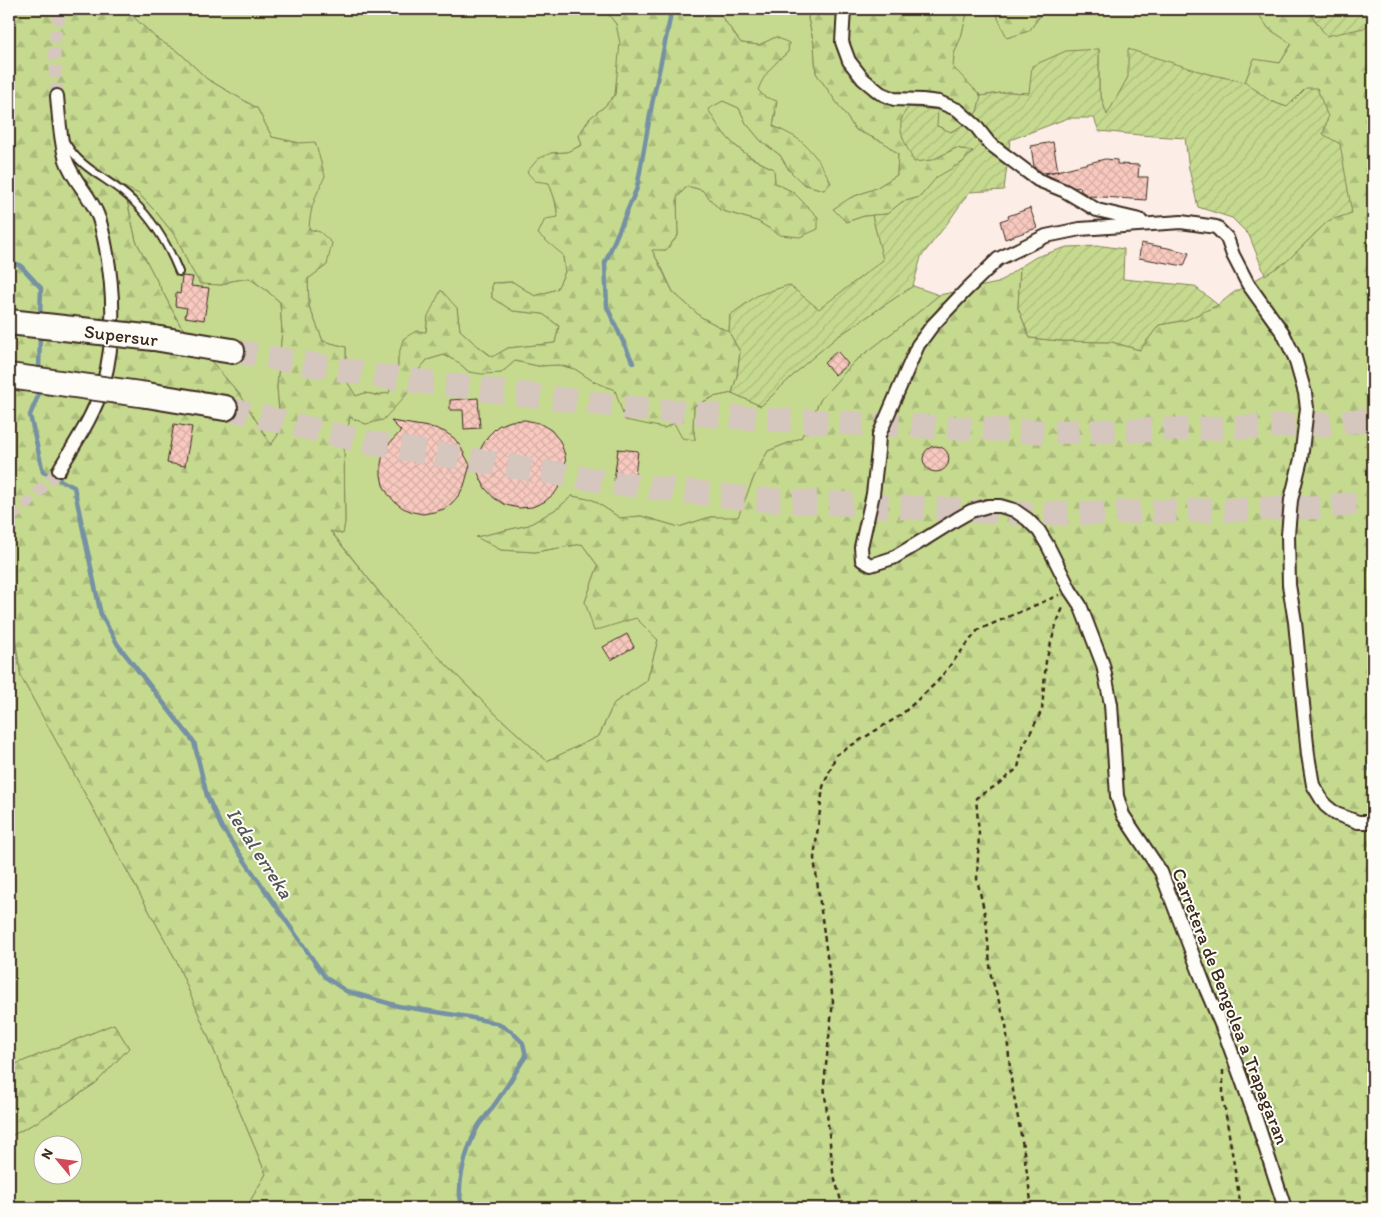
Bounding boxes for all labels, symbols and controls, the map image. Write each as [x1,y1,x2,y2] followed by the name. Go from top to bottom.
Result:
[83,320,160,351] street label: Supersur
[222,803,299,904] water label: Iedal erreka
[1167,865,1294,1147] street label: Carretera de Bengolea a Trapagaran
[32,1134,82,1184] north arrow
[37,1146,57,1162] text: N

